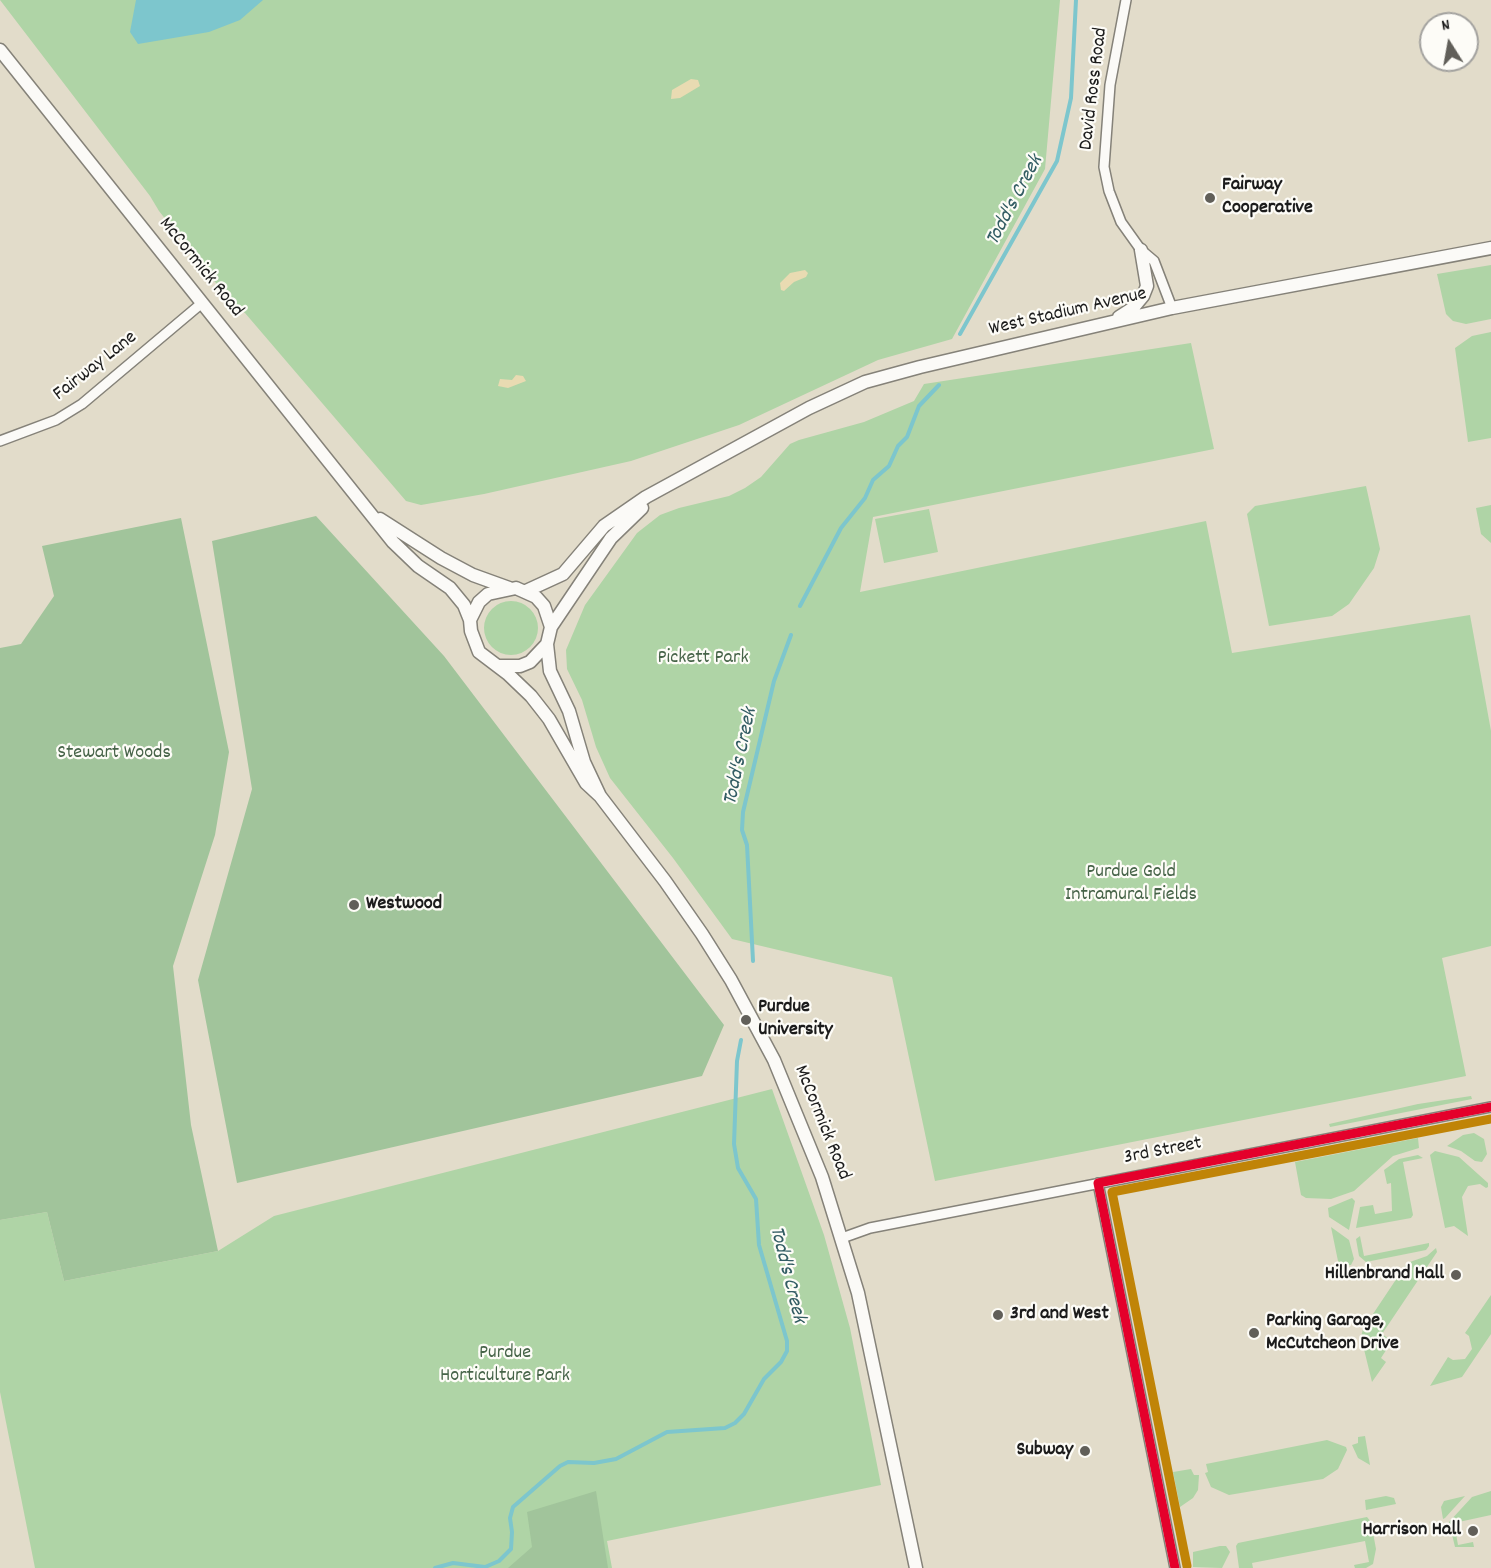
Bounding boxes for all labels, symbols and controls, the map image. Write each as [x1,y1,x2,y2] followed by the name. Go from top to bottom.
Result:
[1419,12,1479,72] north arrow
[1440,14,1452,38] text: N
[1076,26,1114,152] street label: David Ross Road
[982,152,1050,250] water label: Todd's Creek
[1222,174,1313,221] place label: Fairway Cooperative
[1203,191,1217,205] marker: Fairway Cooperative
[152,213,248,323] street label: McCormick Road
[987,283,1149,343] street label: West Stadium Avenue
[49,327,143,407] street label: Fairway Lane
[657,647,749,671] park label: Pickett Park
[719,706,765,808] water label: Todd's Creek
[57,742,171,766] park label: Stewart Woods
[1065,861,1197,908] park label: Purdue Gold Intramural Fields
[366,893,442,917] place label: Westwood
[347,898,361,912] marker: Westwood
[758,996,833,1043] place label: Purdue University
[739,1013,753,1027] marker: Purdue University
[787,1062,855,1184] street label: McCormick Road
[1122,1133,1204,1171] street label: 3rd Street
[762,1224,810,1326] water label: Todd's Creek
[1325,1263,1444,1287] place label: Hillenbrand Hall
[1449,1268,1463,1282] marker: Hillenbrand Hall
[1010,1303,1109,1327] place label: 3rd and West
[991,1308,1005,1322] marker: 3rd and West
[1266,1310,1399,1357] place label: Parking Garage, McCutcheon Drive
[1247,1326,1261,1340] marker: Parking Garage, McCutcheon Drive
[440,1342,570,1389] park label: Purdue Horticulture Park
[1017,1439,1073,1463] place label: Subway
[1078,1444,1092,1458] marker: Subway
[1363,1519,1461,1543] place label: Harrison Hall
[1466,1524,1480,1538] marker: Harrison Hall

